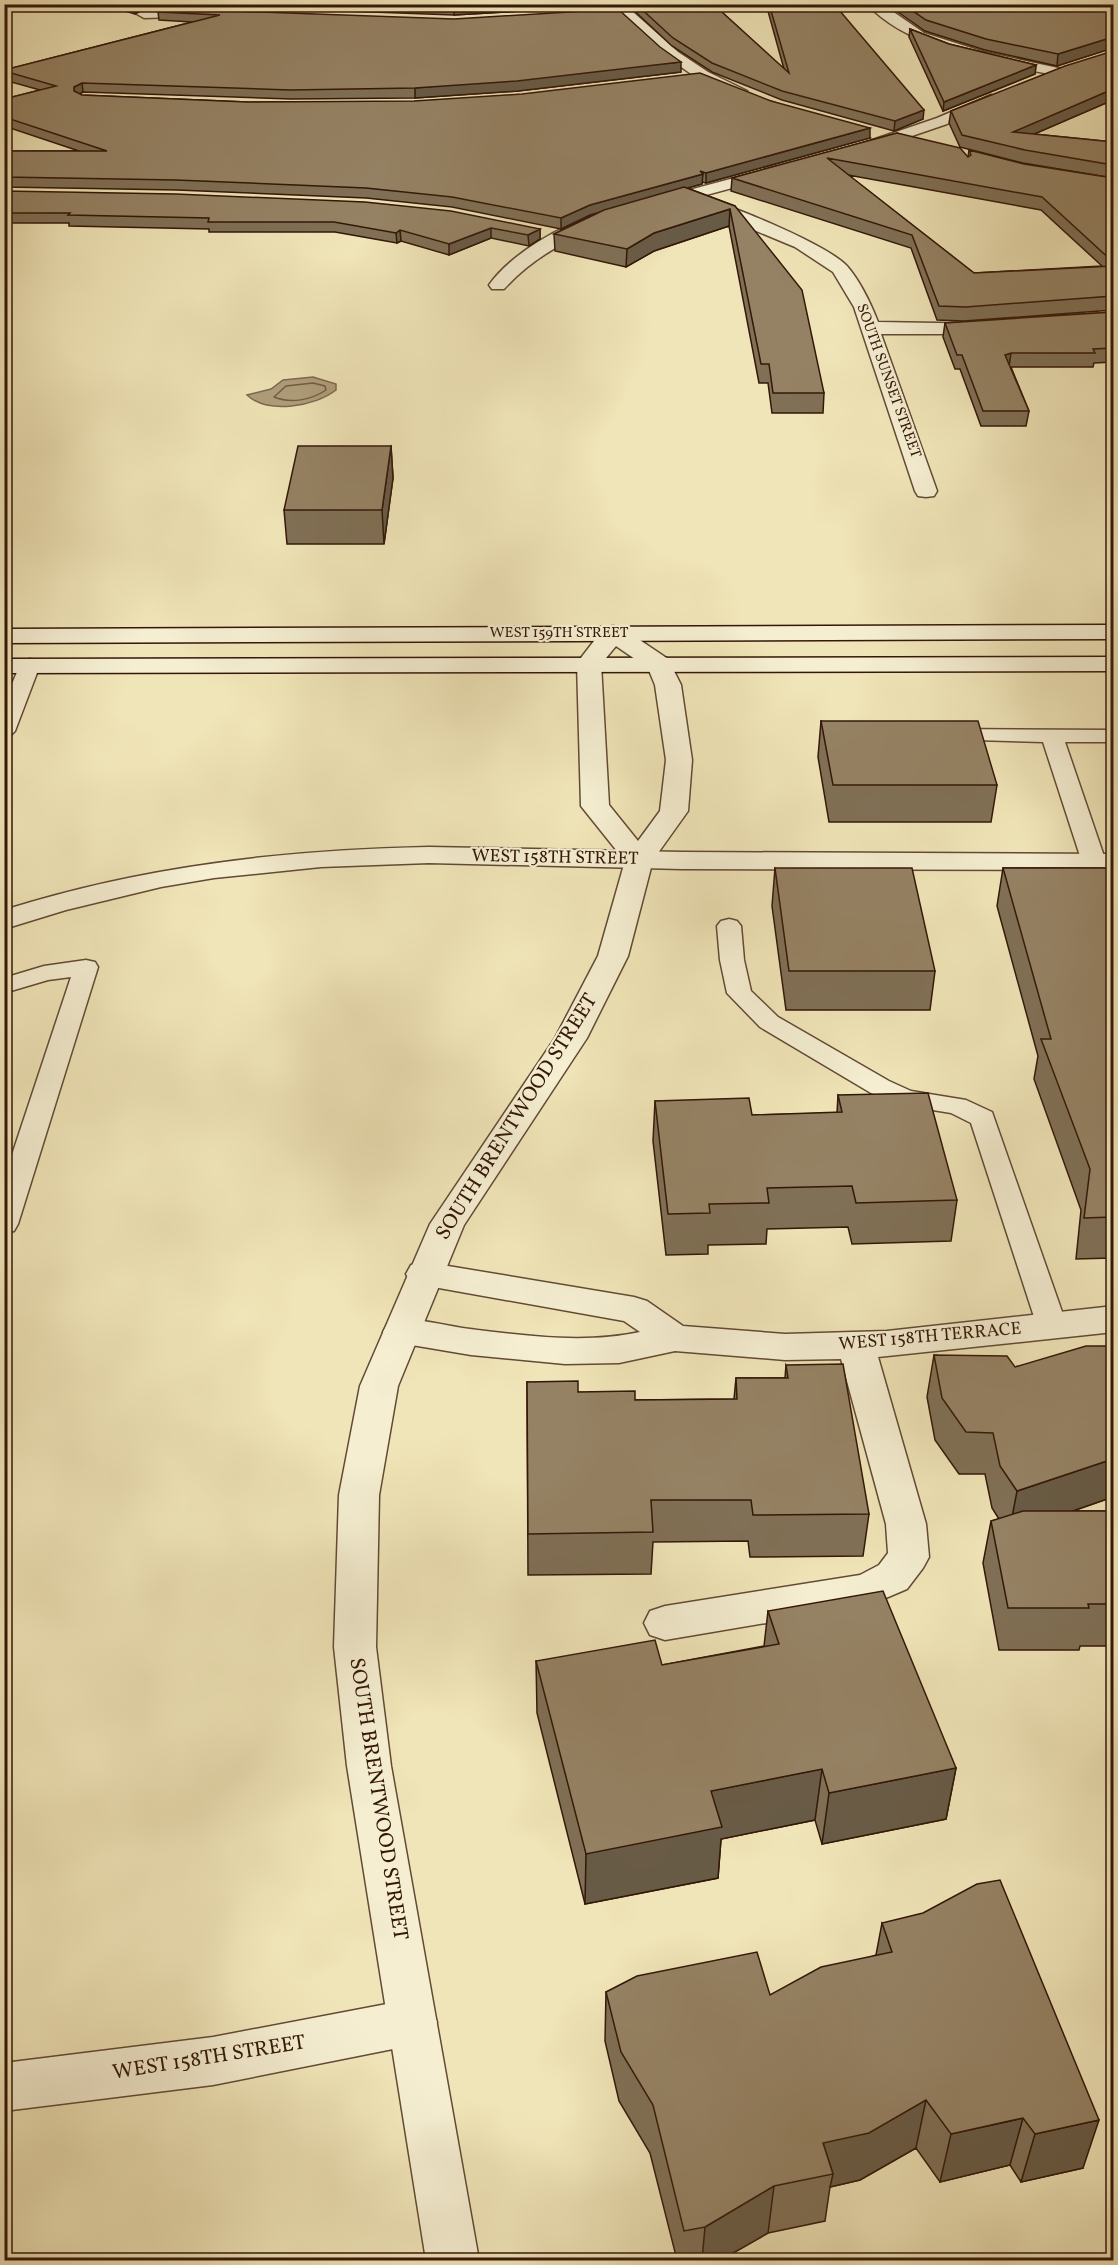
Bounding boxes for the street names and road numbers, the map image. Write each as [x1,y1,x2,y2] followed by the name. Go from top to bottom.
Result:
[850,301,926,461] street label: SOUTH SUNSET STREET
[489,623,629,644] street label: WEST 159TH STREET
[471,844,639,872] street label: WEST 158TH STREET
[429,988,605,1246] street label: SOUTH BRENTWOOD STREET
[837,1317,1023,1357] street label: WEST 158TH TERRACE
[341,1656,415,1942] street label: SOUTH BRENTWOOD STREET
[110,2028,308,2088] street label: WEST 158TH STREET

